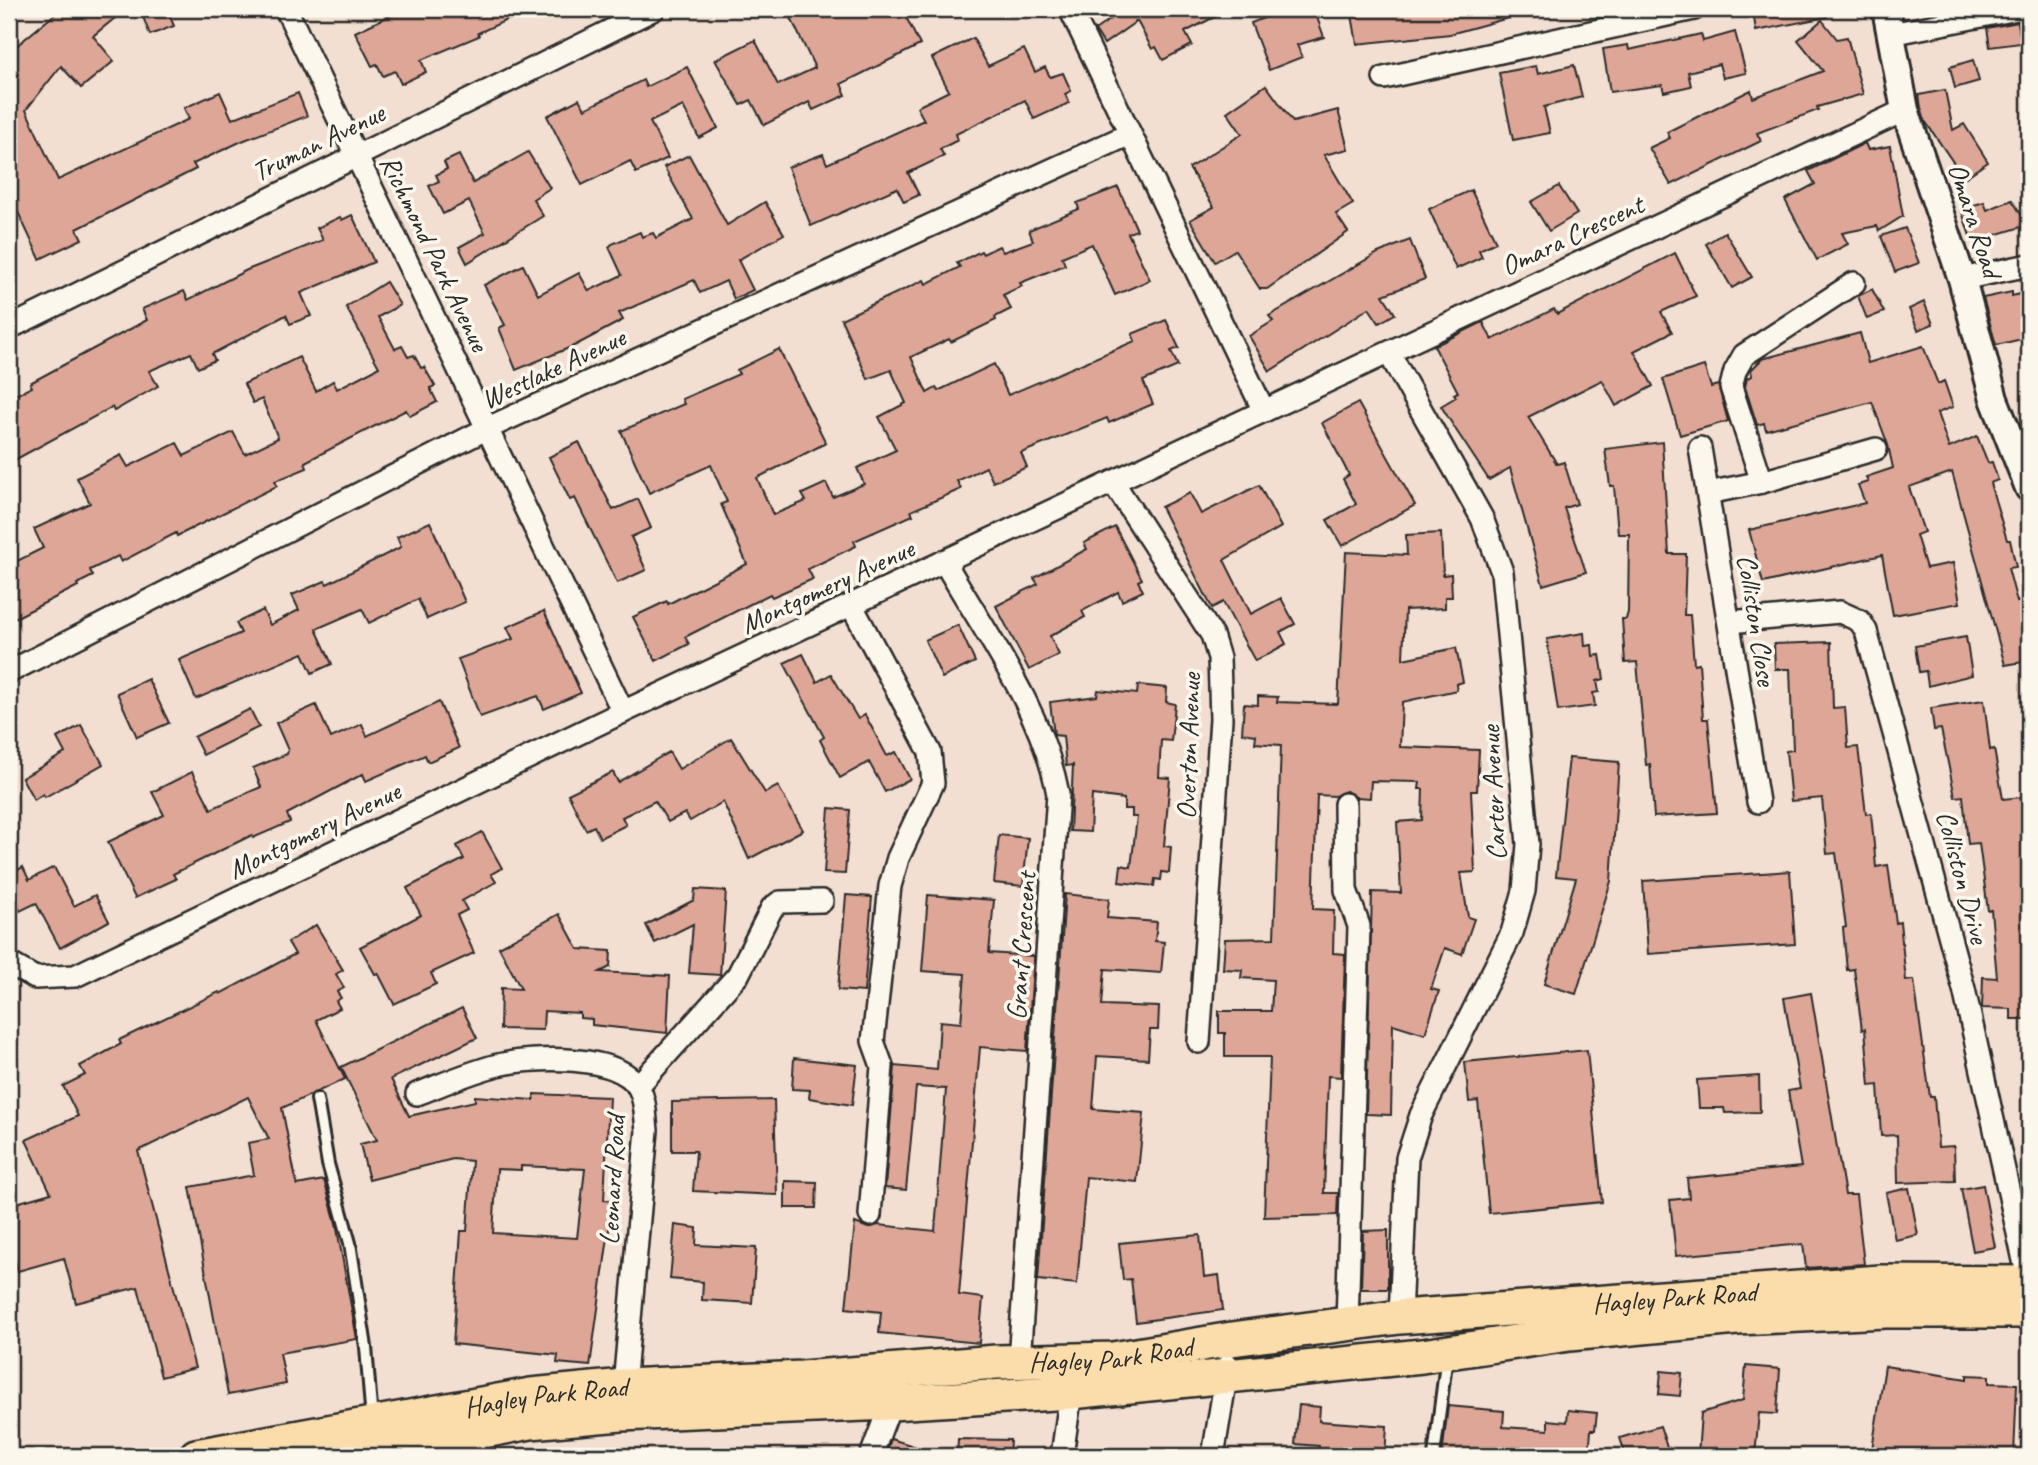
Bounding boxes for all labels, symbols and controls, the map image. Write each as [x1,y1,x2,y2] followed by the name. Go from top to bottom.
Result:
[246,94,392,189] street label: Truman Avenue
[372,149,498,358] street label: Richmond Park Avenue
[1940,158,2011,285] street label: Omara Road
[1495,186,1651,283] street label: Omara Crescent
[475,319,632,417] street label: Westlake Avenue
[735,530,921,641] street label: Montgomery Avenue
[1729,552,1785,690] street label: Colliston Close
[1168,670,1208,820] street label: Overton Avenue
[1472,723,1514,861] street label: Carter Avenue
[222,772,408,887] street label: Montgomery Avenue
[1928,807,1998,949] street label: Colliston Drive
[998,868,1044,1021] street label: Grant Crescent
[591,1110,633,1246] street label: Leonard Road
[1591,1273,1762,1320] street label: Hagley Park Road
[1028,1328,1199,1379] street label: Hagley Park Road
[461,1368,633,1424] street label: Hagley Park Road

